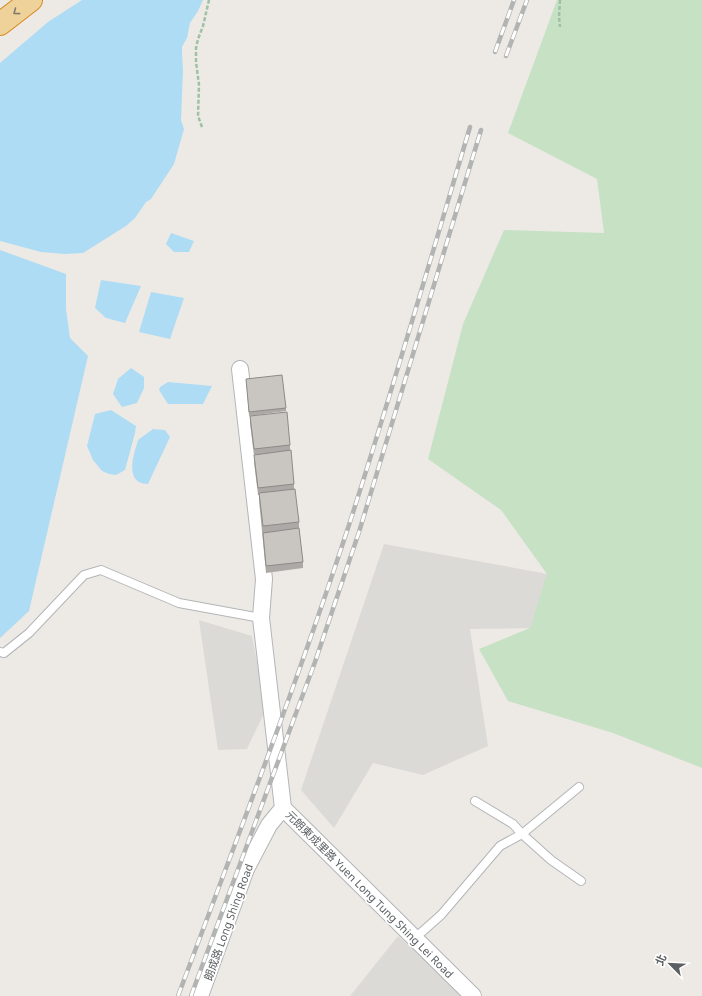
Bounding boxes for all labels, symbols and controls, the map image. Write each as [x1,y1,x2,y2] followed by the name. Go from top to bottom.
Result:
[13,7,20,14] one-way arrow
[283,807,457,981] street label: 元朗東成里路 Yuen Long Tung Shing Lei Road
[200,862,256,982] street label: 朗成路 Long Shing Road
[650,944,690,984] north arrow
[651,952,669,968] text: 北

